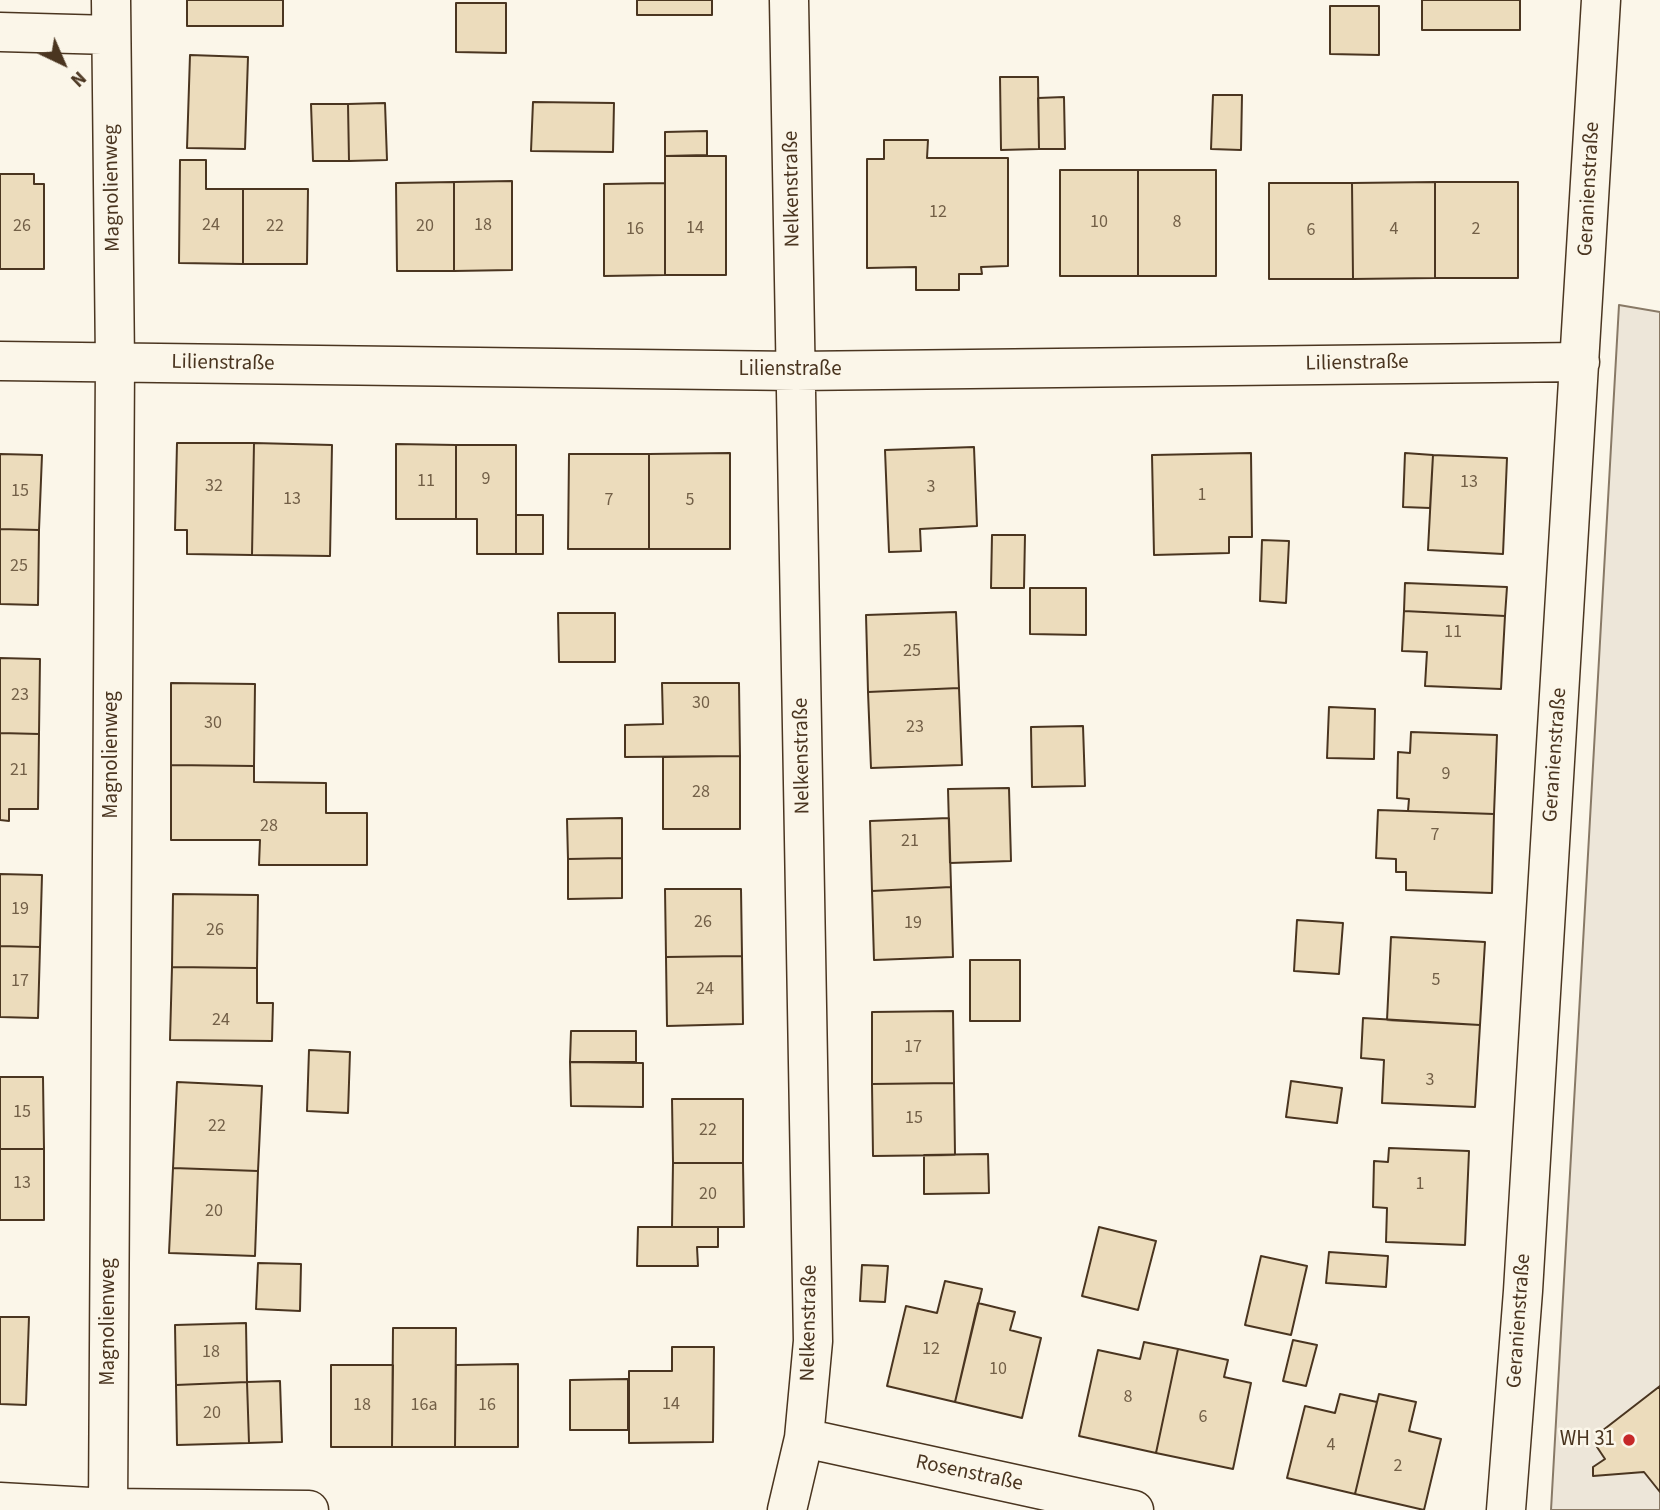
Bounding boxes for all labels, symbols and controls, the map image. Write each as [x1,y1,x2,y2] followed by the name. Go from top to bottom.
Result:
[28,28,98,98] north arrow
[64,64,92,93] text: N
[1574,121,1606,257] street label: Geranienstraße
[99,124,127,252] street label: Magnolienweg
[779,130,807,248] street label: Nelkenstraße
[929,202,947,224] house number: 12
[1090,212,1108,234] house number: 10
[1173,212,1181,234] house number: 8
[202,215,220,237] house number: 24
[474,215,492,237] house number: 18
[13,216,31,238] house number: 26
[266,216,284,238] house number: 22
[416,216,434,238] house number: 20
[686,218,704,240] house number: 14
[626,219,644,241] house number: 16
[1390,219,1398,241] house number: 4
[1472,219,1480,241] house number: 2
[1307,220,1315,242] house number: 6
[171,351,275,377] street label: Lilienstraße
[1305,351,1409,377] street label: Lilienstraße
[738,357,842,383] street label: Lilienstraße
[482,469,490,491] house number: 9
[417,471,435,493] house number: 11
[1460,472,1478,494] house number: 13
[205,476,223,498] house number: 32
[927,477,935,499] house number: 3
[11,481,29,503] house number: 15
[1198,485,1206,507] house number: 1
[283,489,301,511] house number: 13
[605,490,613,512] house number: 7
[686,490,694,512] house number: 5
[10,556,28,578] house number: 25
[1444,622,1462,644] house number: 11
[903,641,921,663] house number: 25
[11,685,29,707] house number: 23
[1539,687,1573,823] street label: Geranienstraße
[99,691,125,819] street label: Magnolienweg
[692,693,710,715] house number: 30
[789,697,817,815] street label: Nelkenstraße
[204,713,222,735] house number: 30
[906,717,924,739] house number: 23
[10,760,28,782] house number: 21
[1442,764,1450,786] house number: 9
[692,782,710,804] house number: 28
[260,816,278,838] house number: 28
[1431,825,1439,847] house number: 7
[901,831,919,853] house number: 21
[11,899,29,921] house number: 19
[694,912,712,934] house number: 26
[904,913,922,935] house number: 19
[206,920,224,942] house number: 26
[1432,970,1440,992] house number: 5
[11,971,29,993] house number: 17
[696,979,714,1001] house number: 24
[212,1010,230,1032] house number: 24
[904,1037,922,1059] house number: 17
[1426,1070,1434,1092] house number: 3
[13,1102,31,1124] house number: 15
[905,1108,923,1130] house number: 15
[208,1116,226,1138] house number: 22
[699,1120,717,1142] house number: 22
[13,1173,31,1195] house number: 13
[1416,1174,1424,1196] house number: 1
[699,1184,717,1206] house number: 20
[205,1201,223,1223] house number: 20
[1503,1253,1537,1389] street label: Geranienstraße
[96,1258,122,1386] street label: Magnolienweg
[796,1264,824,1382] street label: Nelkenstraße
[922,1339,940,1361] house number: 12
[202,1342,220,1364] house number: 18
[989,1359,1007,1381] house number: 10
[1124,1387,1132,1409] house number: 8
[662,1394,680,1416] house number: 14
[353,1395,371,1417] house number: 18
[411,1395,437,1417] house number: 16a
[478,1395,496,1417] house number: 16
[203,1403,221,1425] house number: 20
[1199,1407,1207,1429] house number: 6
[1560,1427,1615,1453] place label: WH 31
[1621,1432,1637,1448] marker: WH 31
[1327,1435,1335,1457] house number: 4
[913,1450,1025,1498] street label: Rosenstraße
[1394,1456,1402,1478] house number: 2

